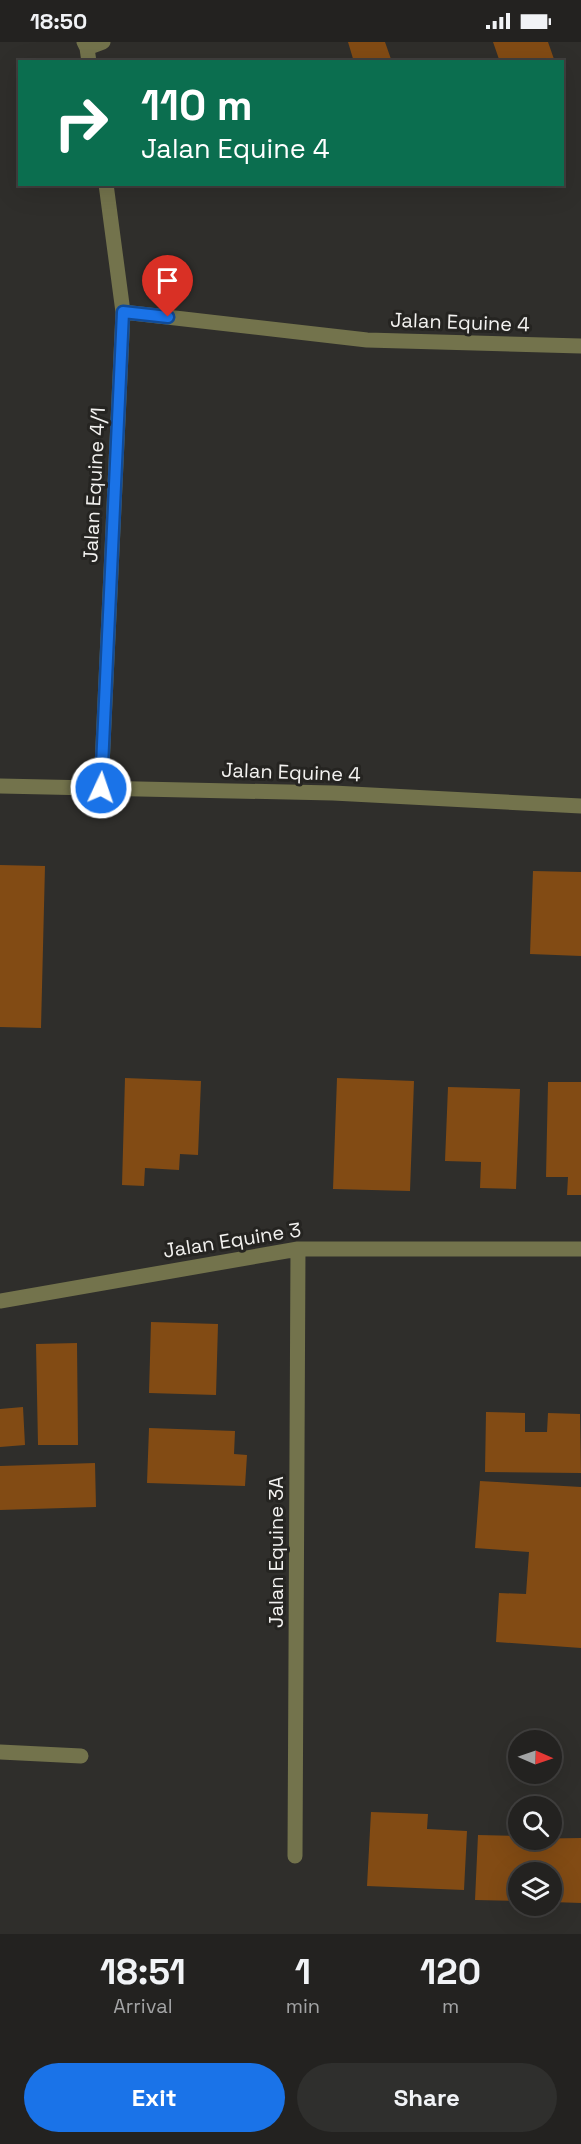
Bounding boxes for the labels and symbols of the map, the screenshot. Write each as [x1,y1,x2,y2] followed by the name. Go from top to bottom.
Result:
[142,255,193,317] pin
[390,307,530,337] street label: Jalan Equine 4
[77,407,111,563] street label: Jalan Equine 4/1
[69,756,133,820] position arrow
[221,757,361,787] street label: Jalan Equine 4
[161,1216,303,1264] street label: Jalan Equine 3
[263,1476,289,1628] street label: Jalan Equine 3A
[508,1730,562,1784] north arrow

